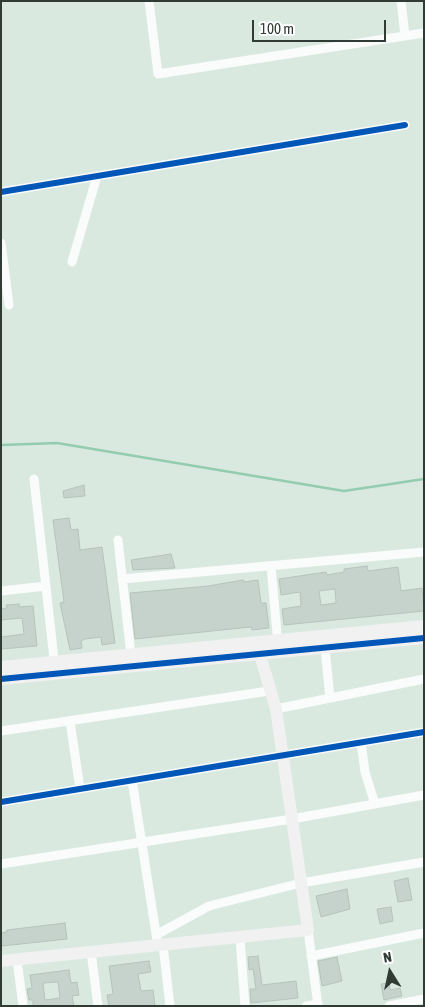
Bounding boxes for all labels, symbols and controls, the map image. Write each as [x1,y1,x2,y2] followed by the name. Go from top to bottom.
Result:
[255,10,389,42] scale bar
[260,20,294,37] text: 100 m
[365,947,415,997] north arrow
[382,949,393,966] text: N

